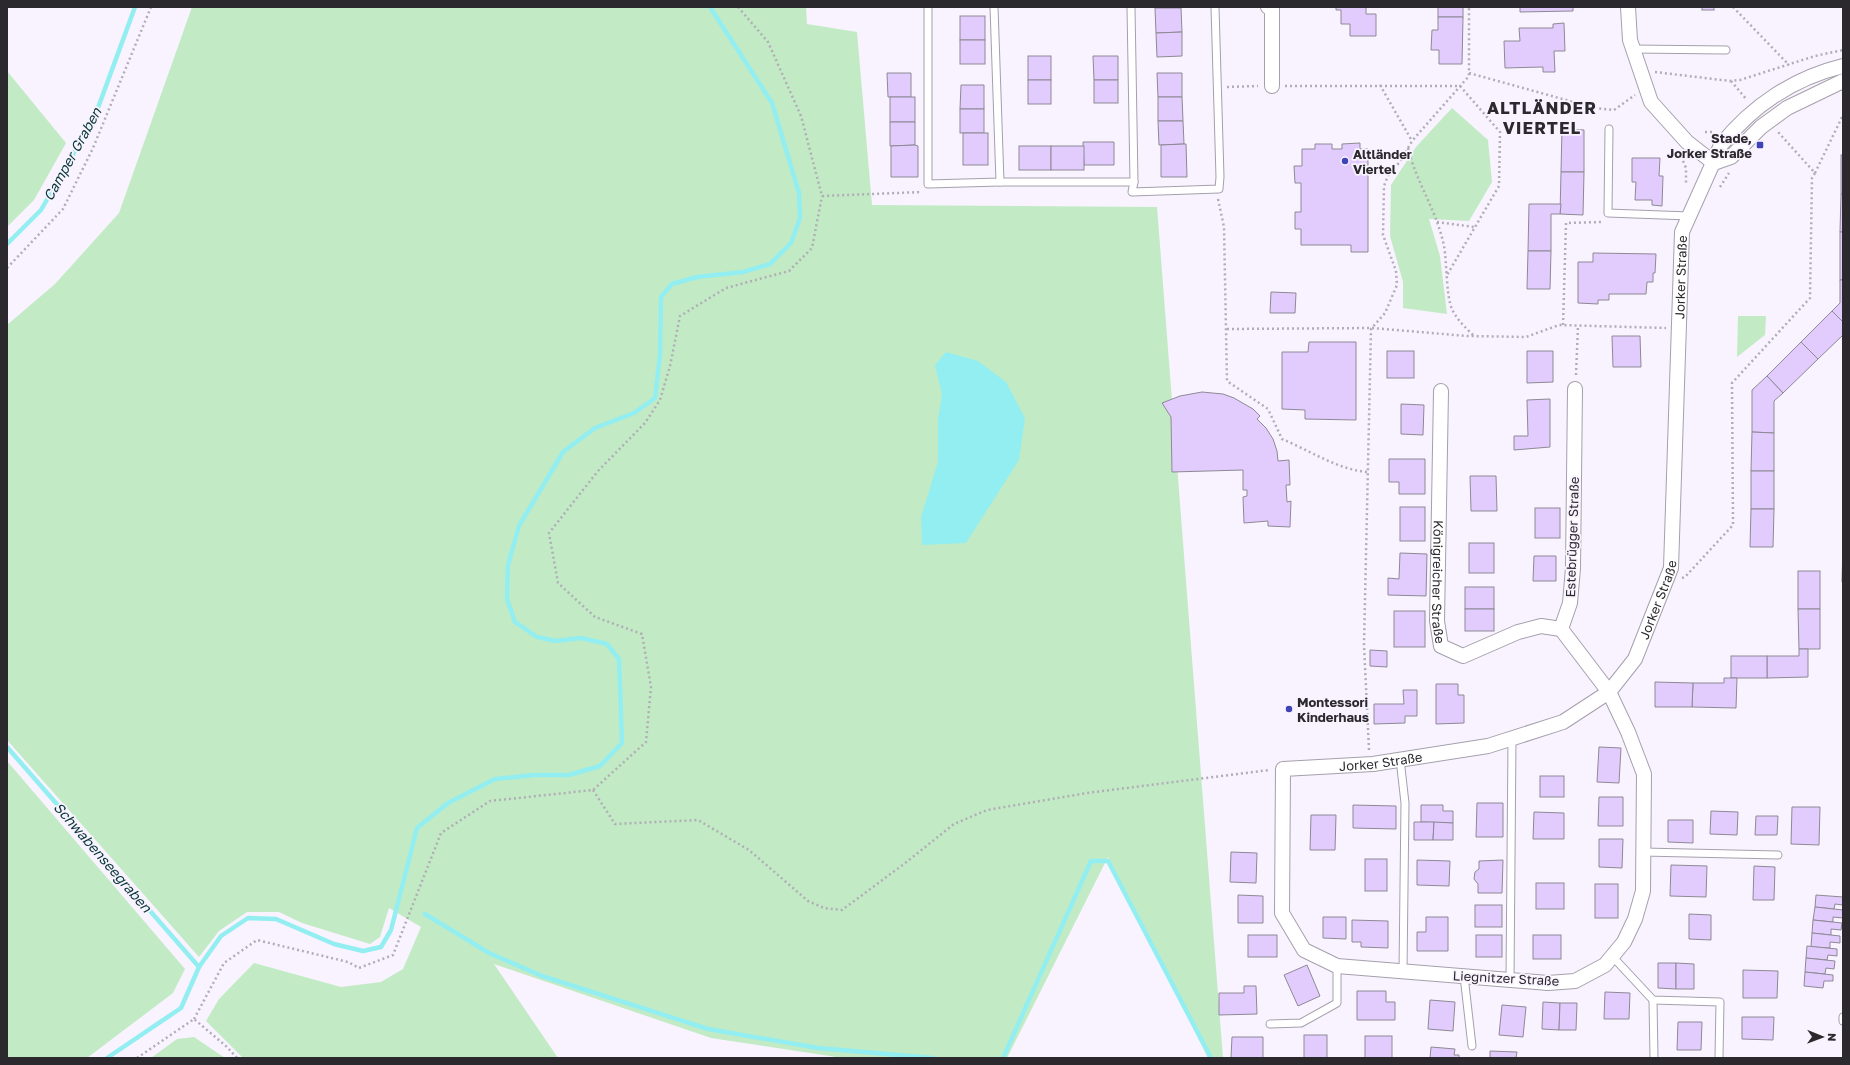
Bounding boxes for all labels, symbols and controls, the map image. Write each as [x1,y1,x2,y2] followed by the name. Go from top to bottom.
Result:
[1487,97,1597,138] district label: ALTLÄNDER VIERTEL
[39,103,105,204] water label: Camper Graben
[1667,130,1752,161] place label: Stade, Jorker Straße
[1755,140,1765,150] marker: Stade, Jorker Straße
[1353,146,1412,177] place label: Altländer Viertel
[1340,156,1350,166] marker: Altländer Viertel
[1671,235,1690,319] street label: Jorker Straße
[1562,476,1582,598] street label: Estebrügger Straße
[1429,520,1448,645] street label: Königreicher Straße
[1636,560,1679,642] street label: Jorker Straße
[1297,694,1369,725] place label: Montessori Kinderhaus
[1284,704,1294,714] marker: Montessori Kinderhaus
[1339,748,1423,774] street label: Jorker Straße
[51,799,156,917] water label: Schwabenseegraben
[1452,967,1560,989] street label: Liegnitzer Straße
[1802,1017,1842,1057] north arrow
[1826,1033,1839,1041] text: N

